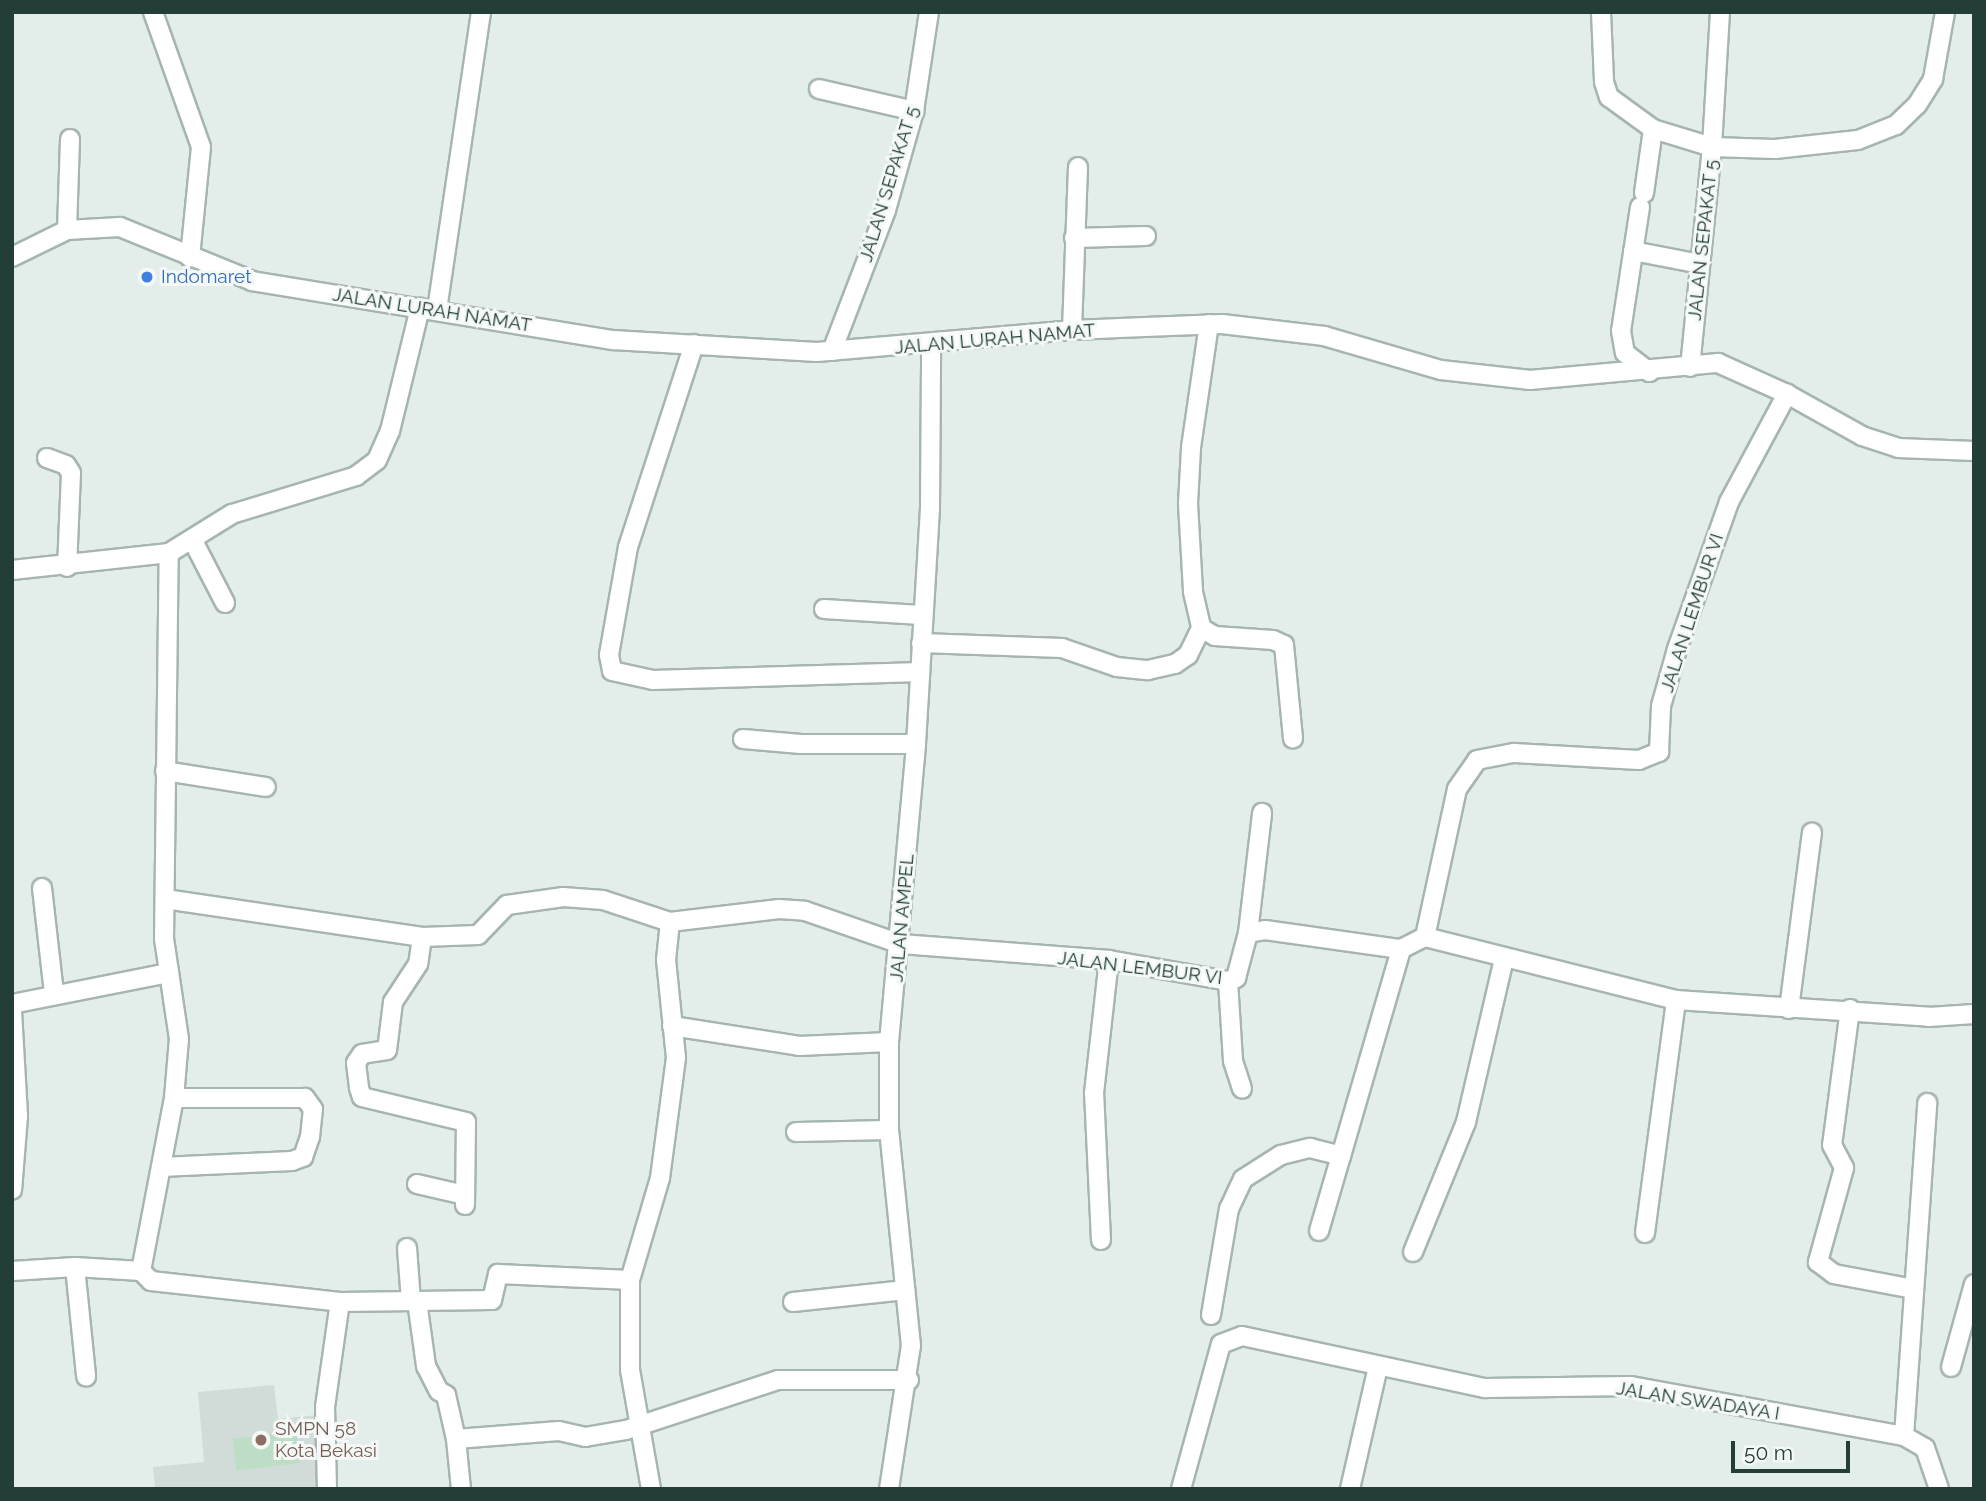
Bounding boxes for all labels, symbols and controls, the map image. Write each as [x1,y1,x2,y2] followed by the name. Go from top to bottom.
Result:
[854,103,924,265] street label: JALAN SEPAKAT 5
[1683,158,1723,322] street label: JALAN SEPAKAT 5
[161,266,252,288] place label: Indomaret
[139,269,155,285] marker: Indomaret
[331,283,533,337] street label: JALAN LURAH NAMAT
[894,319,1096,359] street label: JALAN LURAH NAMAT
[1655,530,1729,696] street label: JALAN LEMBUR VI
[885,853,919,983] street label: JALAN AMPEL
[1056,947,1224,989] street label: JALAN LEMBUR VI
[1614,1377,1782,1425] street label: JALAN SWADAYA I
[275,1418,377,1462] place label: SMPN 58 Kota Bekasi
[1734,1428,1853,1472] scale bar
[253,1432,269,1448] marker: SMPN 58 Kota Bekasi
[1744,1440,1793,1465] text: 50 m

